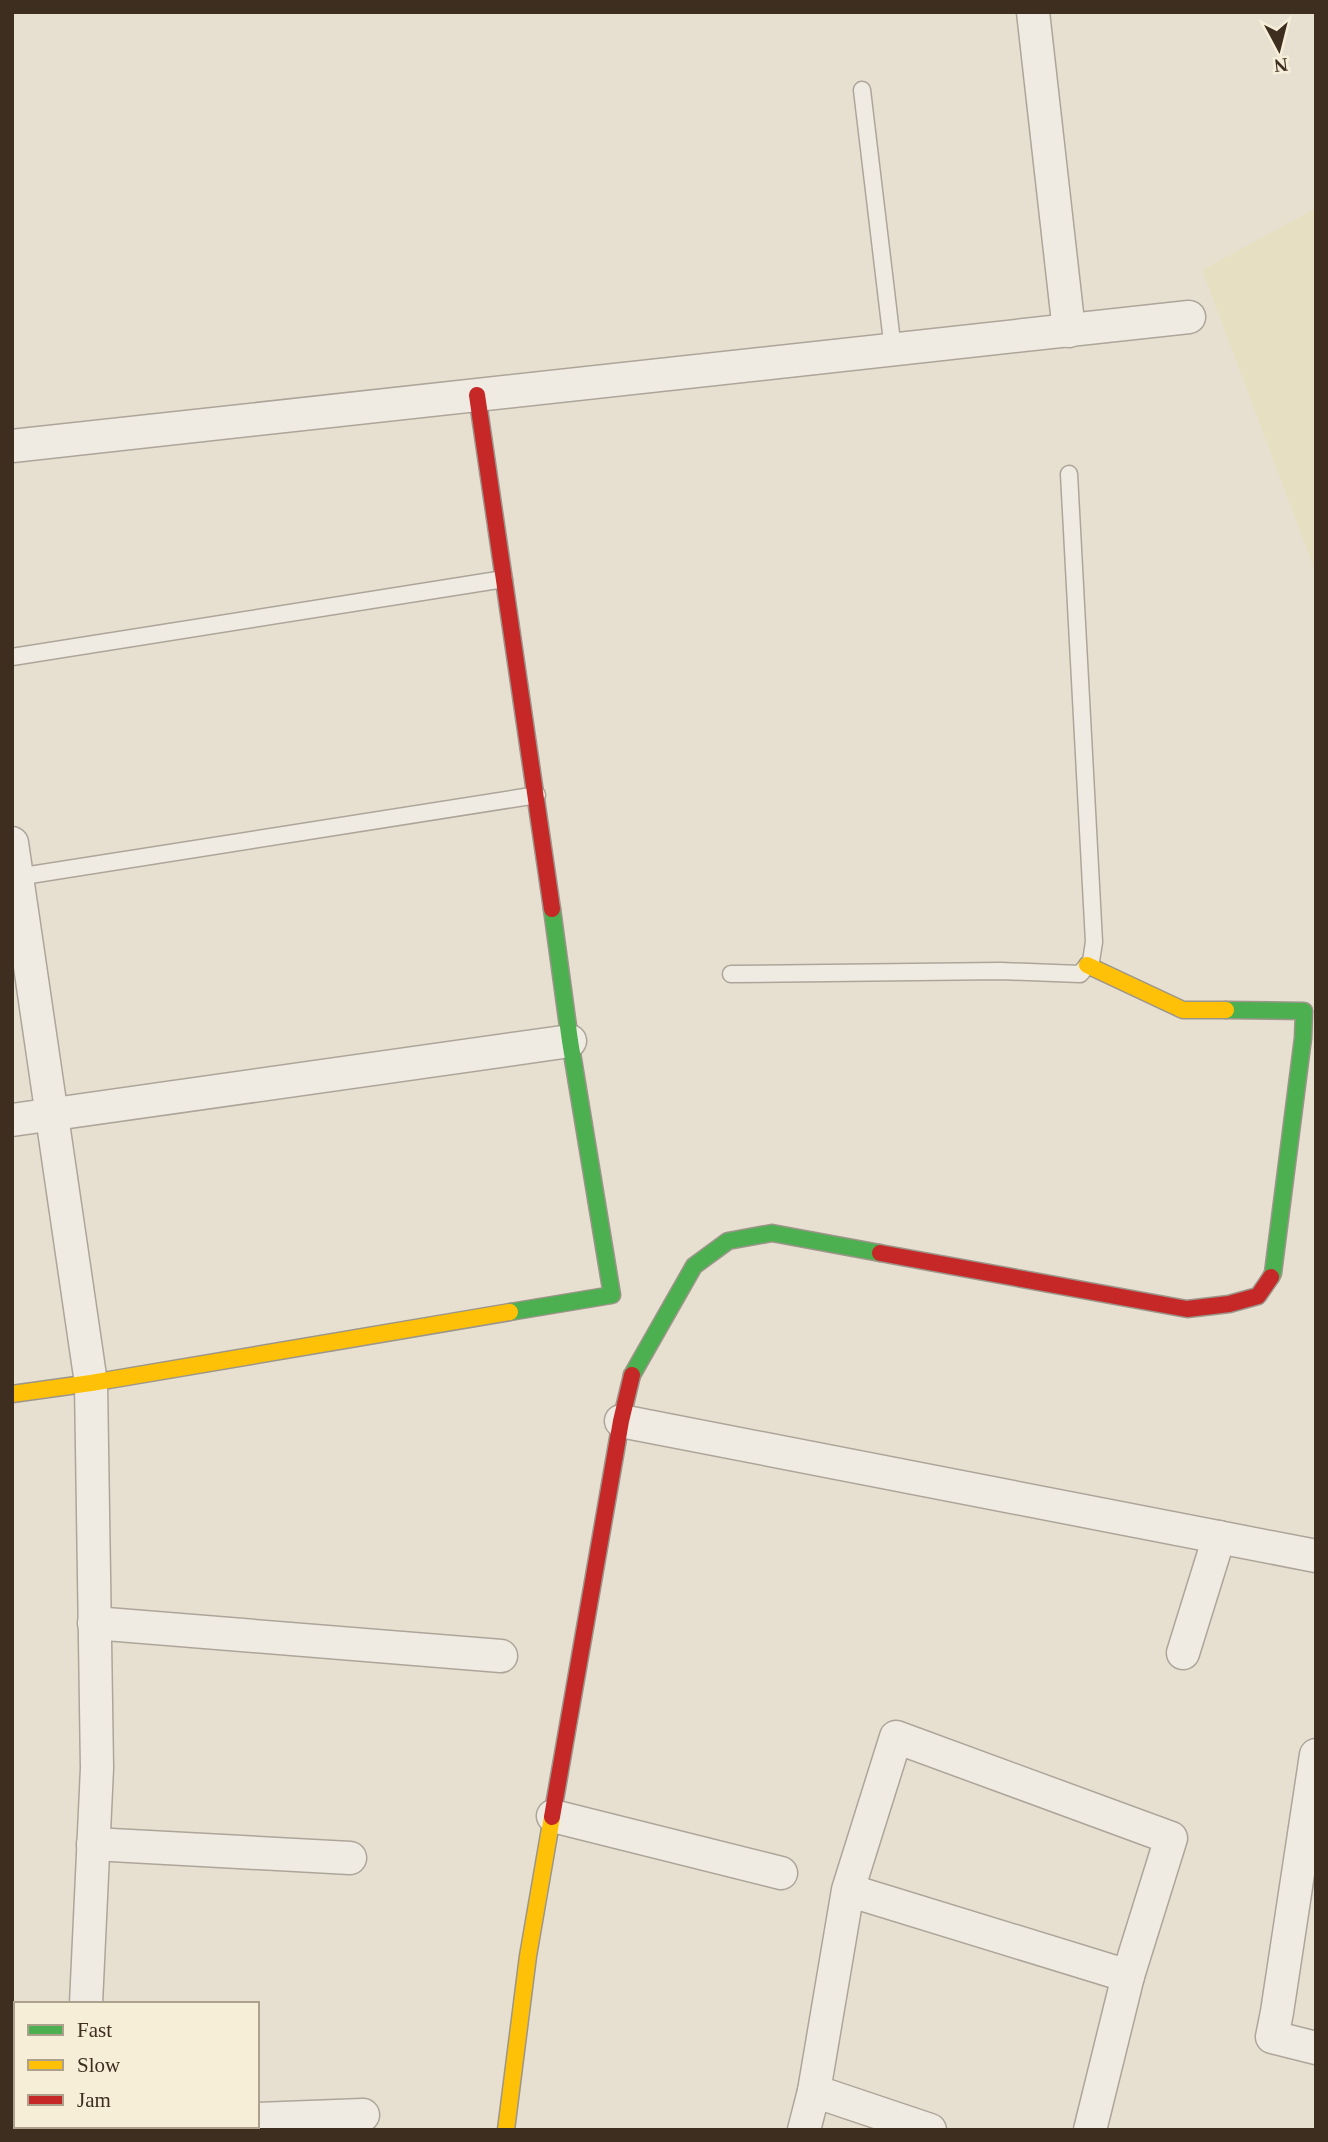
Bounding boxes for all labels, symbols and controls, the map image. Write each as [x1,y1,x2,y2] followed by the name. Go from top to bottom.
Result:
[1244,14,1314,84] north arrow
[1273,54,1289,77] text: N
[14,2002,259,2128] legend
[77,2018,112,2042] text: Fast
[77,2053,121,2077] text: Slow
[77,2088,111,2112] text: Jam

